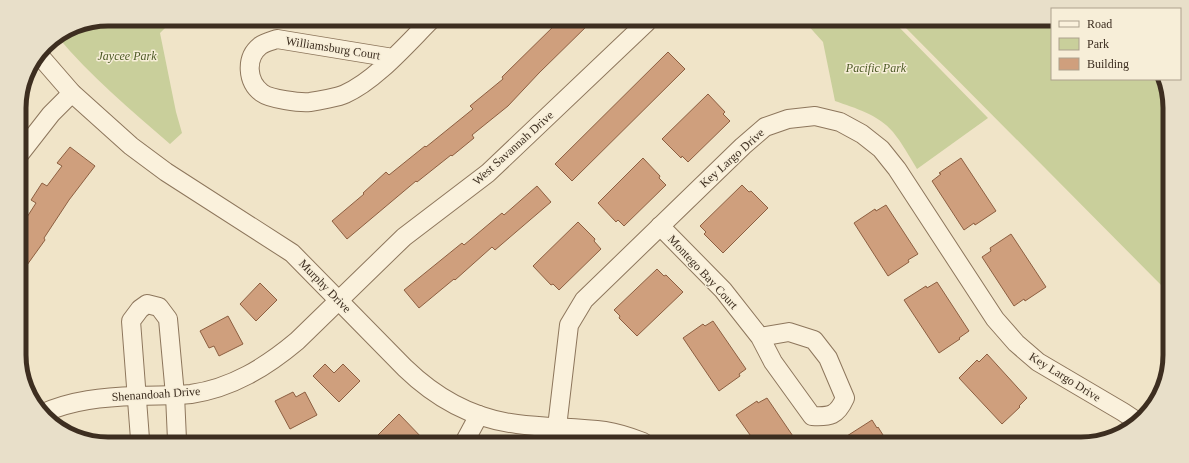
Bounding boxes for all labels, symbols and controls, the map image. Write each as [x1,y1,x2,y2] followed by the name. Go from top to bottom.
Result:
[1051,8,1181,80] legend
[1087,17,1112,31] text: Road
[285,34,382,62] street label: Williamsburg Court
[1087,37,1109,51] text: Park
[98,49,157,63] park label: Jaycee Park
[1087,57,1129,71] text: Building
[845,61,907,75] park label: Pacific Park
[470,108,556,188] street label: West Savannah Drive
[697,125,767,191] street label: Key Largo Drive
[665,232,741,312] street label: Montego Bay Court
[296,256,354,316] street label: Murphy Drive
[1027,349,1103,405] street label: Key Largo Drive
[111,384,201,404] street label: Shenandoah Drive

